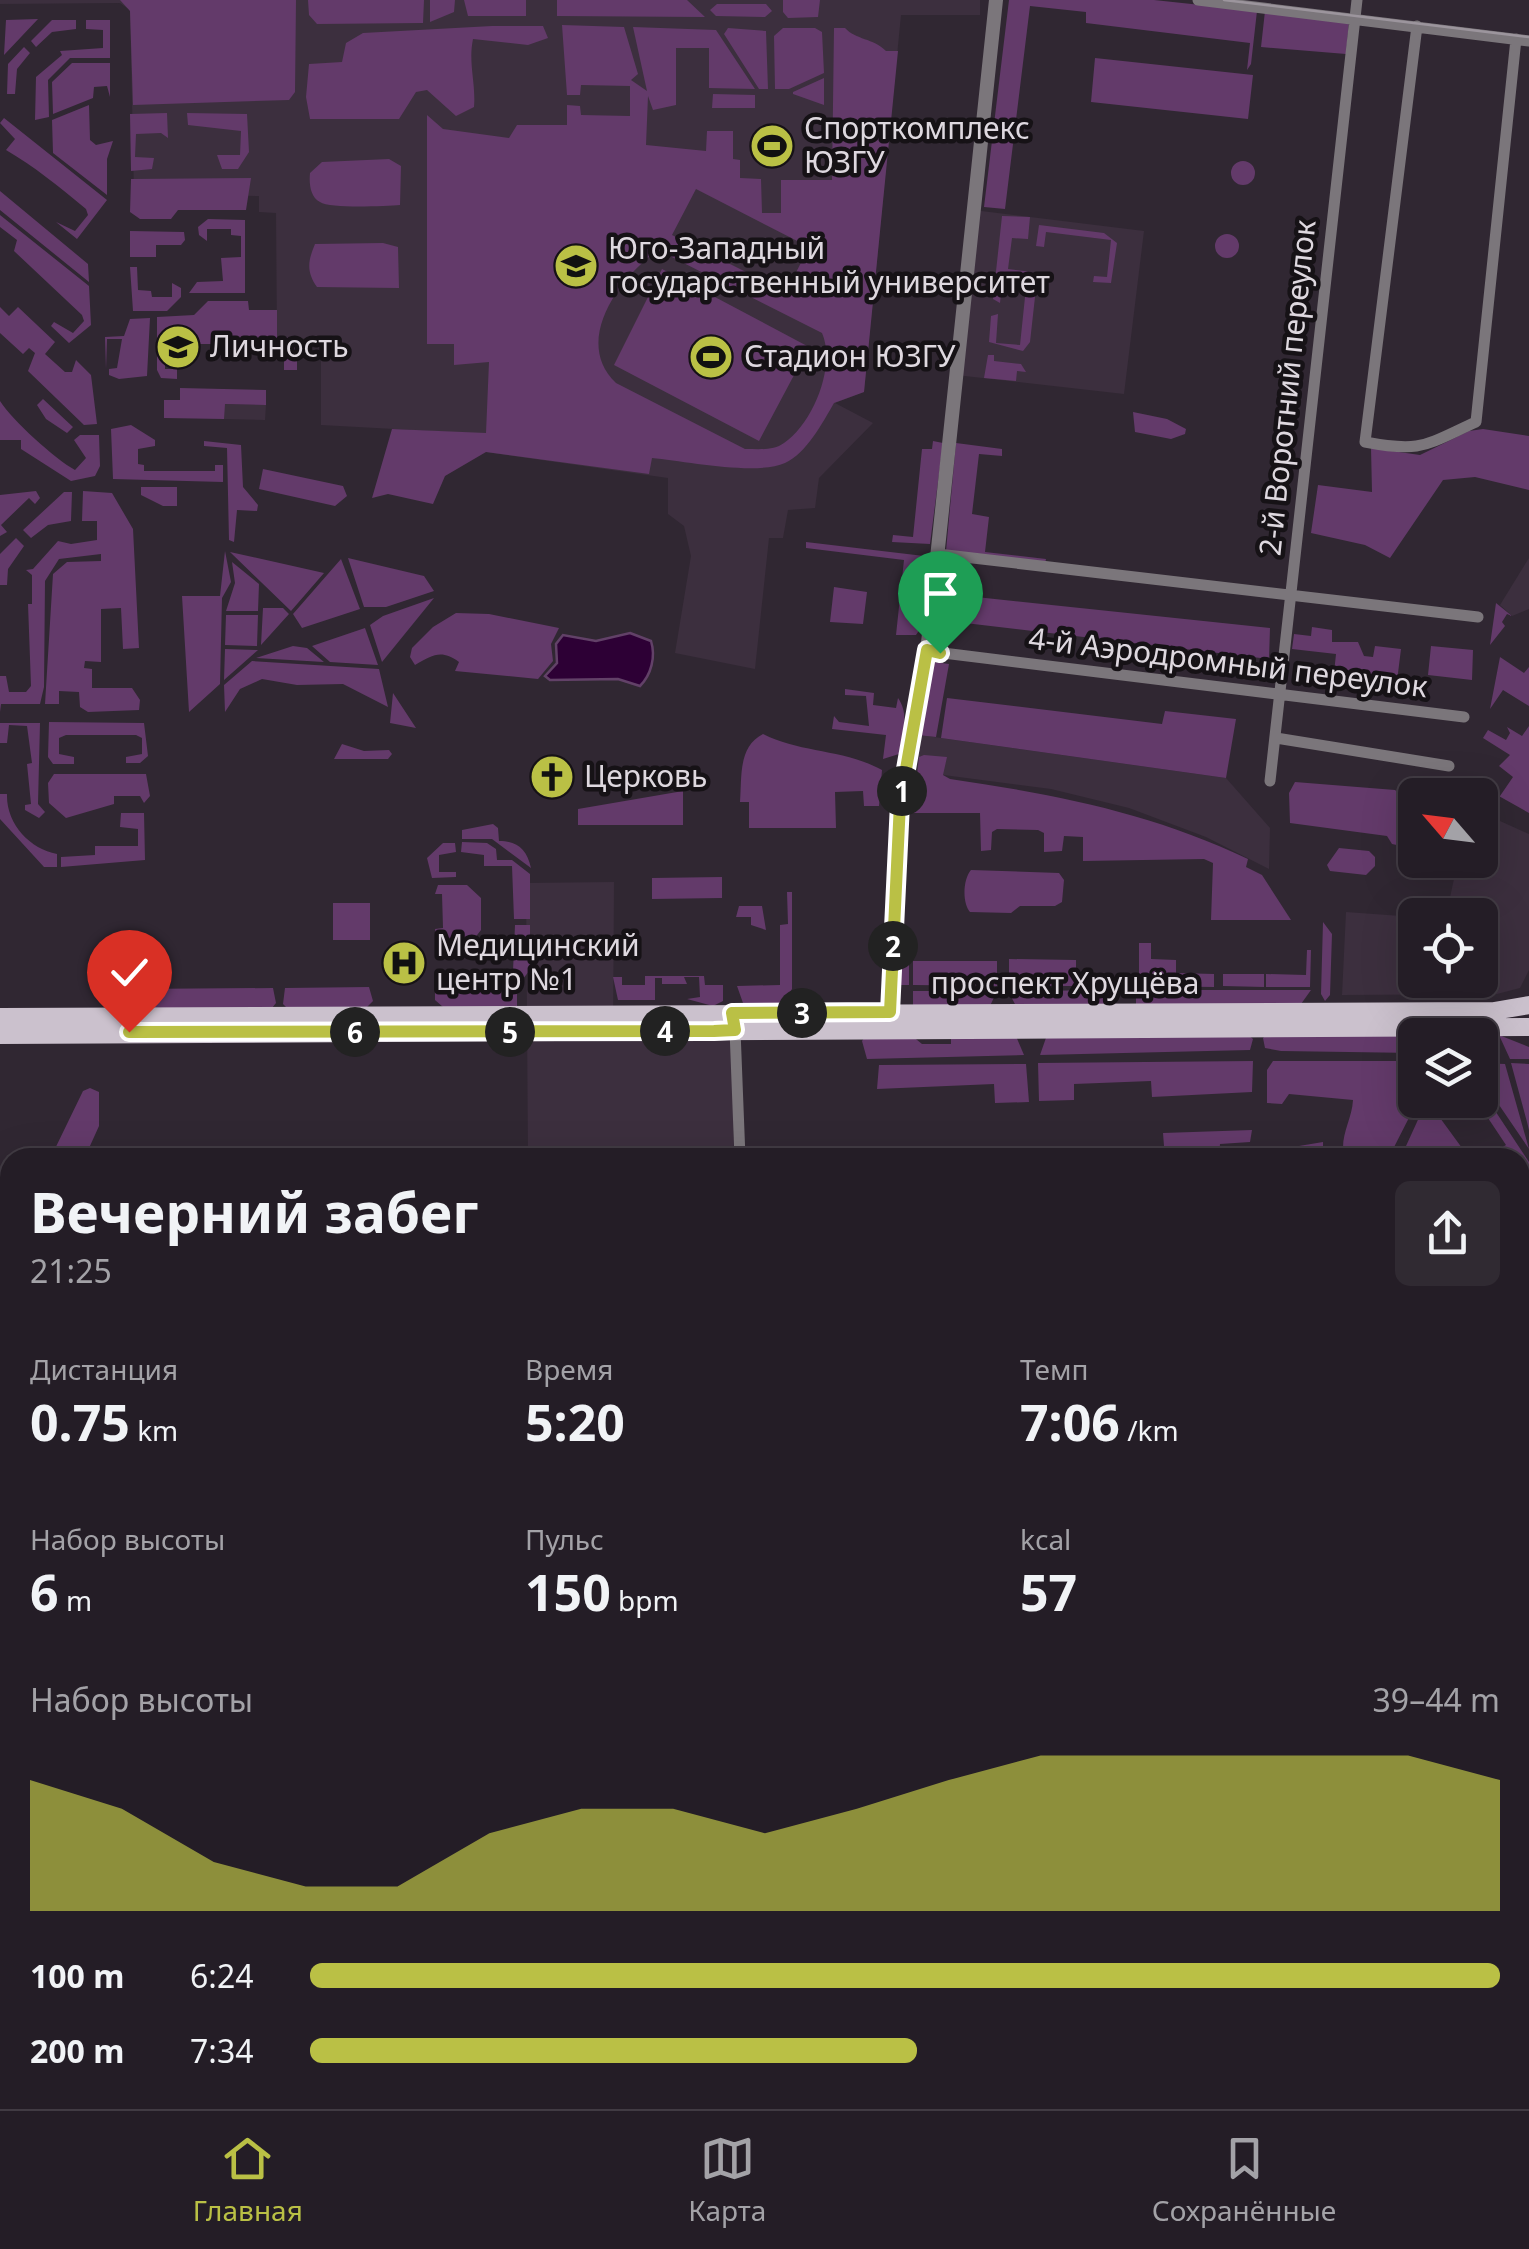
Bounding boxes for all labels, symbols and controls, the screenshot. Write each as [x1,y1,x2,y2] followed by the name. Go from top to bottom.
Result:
[804,107,1030,182] place label: Спорткомплекс ЮЗГУ
[749,123,795,169] sports icon: Спорткомплекс ЮЗГУ
[1248,218,1325,558] street label: 2-й Воротний переулок
[608,227,1050,302] place label: Юго-Западный государственный университет
[553,243,599,289] school or university icon: Юго-Западный государственный университет
[155,324,201,370] school or university icon: Личность
[210,325,349,366] place label: Личность
[688,334,734,380] sports icon: Стадион ЮЗГУ
[744,335,956,376] place label: Стадион ЮЗГУ
[898,551,983,654] pin
[913,566,968,621] icon: arrive
[1026,617,1430,706] street label: 4-й Аэродромный переулок
[529,754,575,800] church icon: Церковь
[584,755,707,796] place label: Церковь
[877,766,927,816] pin: 1
[894,772,910,810] text: 1
[1398,778,1498,878] north arrow
[1398,778,1498,1118] map controls
[1398,898,1498,998] button: locate
[868,921,918,971] pin: 2
[436,924,640,999] place label: Медицинский центр №1
[885,927,901,965] text: 2
[87,930,172,1033] pin
[381,940,427,986] hospital icon: Медицинский центр №1
[102,945,157,1000] icon: check
[931,962,1199,1003] street label: проспект Хрущёва
[777,988,827,1038] pin: 3
[794,994,810,1032] text: 3
[640,1006,690,1056] pin: 4
[330,1007,380,1057] pin: 6
[485,1007,535,1057] pin: 5
[657,1012,673,1050] text: 4
[347,1013,363,1051] text: 6
[502,1013,518,1051] text: 5
[1398,1018,1498,1118] button: layers
[30,1174,478,1249] text: Вечерний забег
[1395,1181,1500,1286] button: share
[30,1249,112,1292] text: 21:25
[30,1350,178,1388] text: Дистанция
[525,1350,613,1388] text: Время
[1020,1350,1088,1388] text: Темп
[30,1388,130,1456] text: 0.75
[525,1388,625,1456] text: 5:20
[1020,1388,1120,1456] text: 7:06
[130,1411,178,1449] text: km
[1120,1411,1179,1449] text: /km
[30,1520,225,1558] text: Набор высоты
[525,1520,604,1558] text: Пульс
[1020,1520,1071,1558] text: kcal
[30,1558,59,1626] text: 6
[525,1558,611,1626] text: 150
[1020,1558,1077,1626] text: 57
[59,1581,92,1619] text: m
[611,1581,679,1619] text: bpm
[30,1678,253,1721] text: Набор высоты
[1373,1678,1500,1721] text: 39–44 m
[30,1954,124,1997] text: 100 m
[190,1954,254,1997] text: 6:24
[30,2029,124,2072] text: 200 m
[190,2029,254,2072] text: 7:34
[193,2131,303,2229] tab: Главная
[688,2131,766,2229] tab: Карта
[1152,2131,1336,2229] tab: Сохранённые

